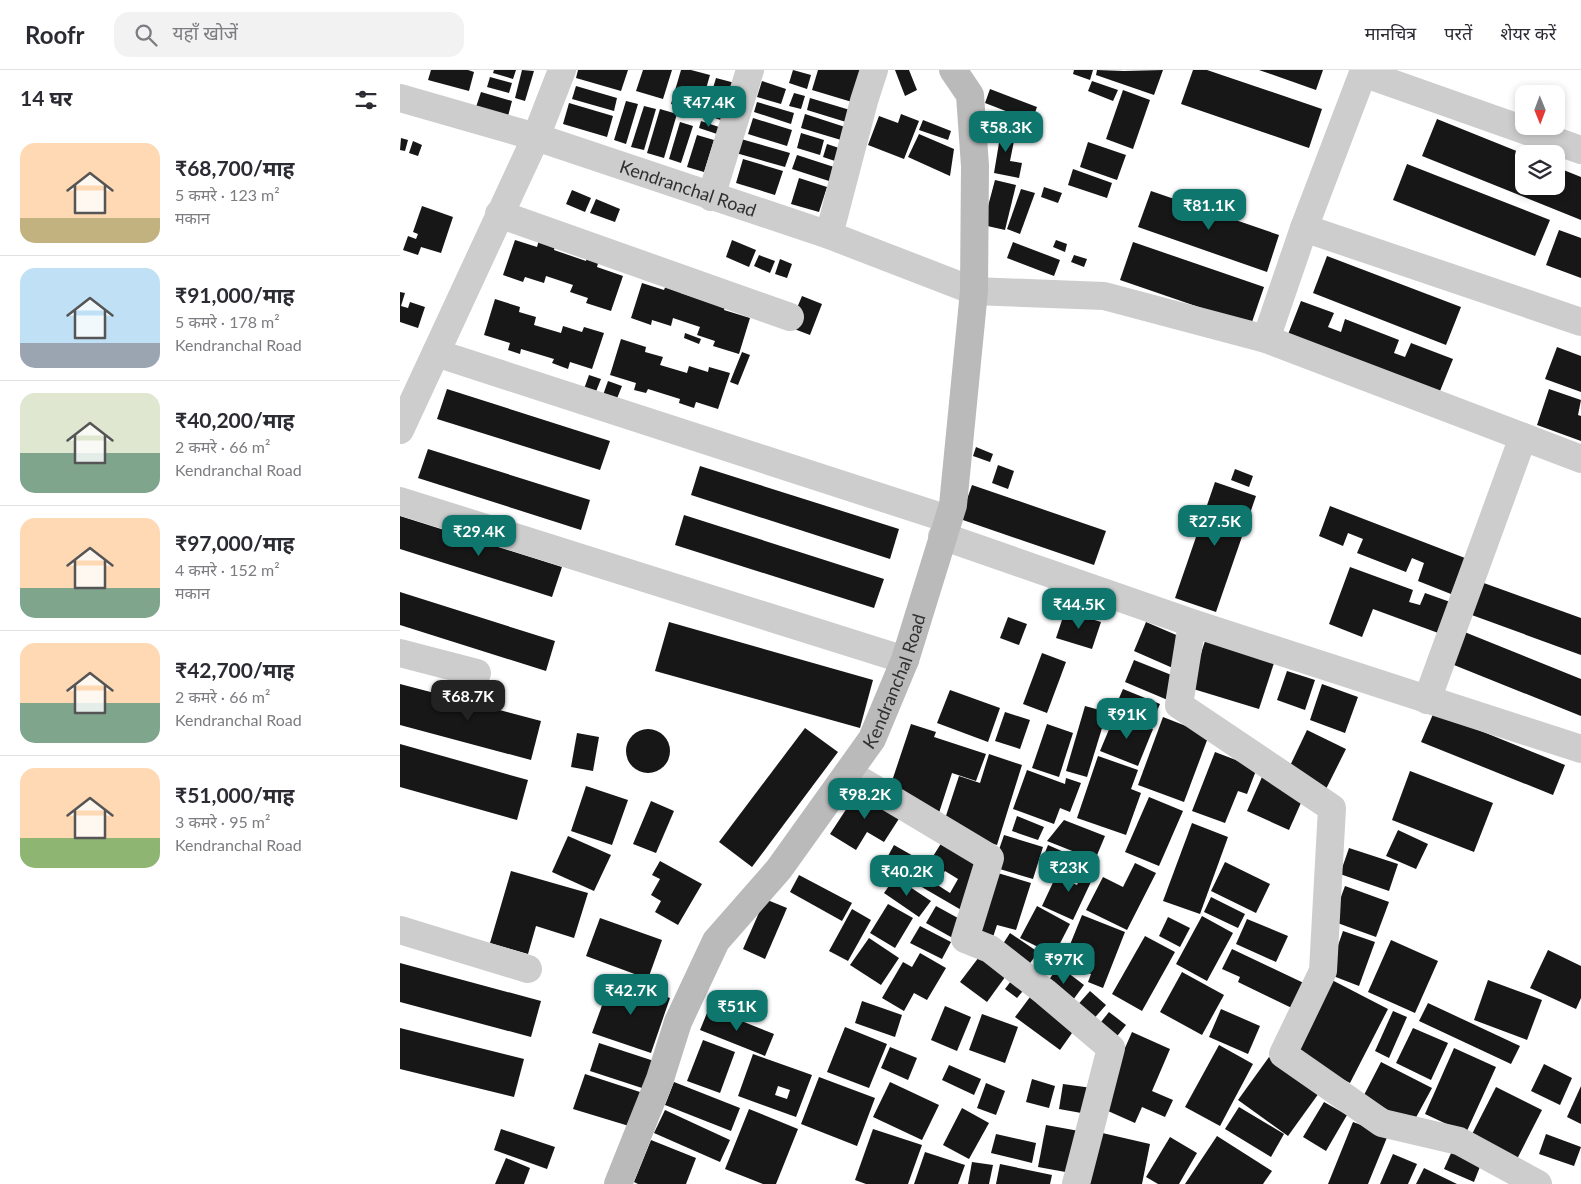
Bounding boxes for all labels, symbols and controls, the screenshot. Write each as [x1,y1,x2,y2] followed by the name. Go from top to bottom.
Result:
[114,12,464,57] search box
[25,20,84,49] text: Roofr
[132,21,160,49] icon: search
[172,21,238,44] text: यहाँ खोजें
[1365,22,1416,44] text: मानचित्र
[1444,22,1472,44] text: परतें
[1500,22,1556,44] text: शेयर करें
[20,85,72,110] text: 14 घर
[668,85,750,128] pin: ₹47.4K
[1515,85,1565,135] north arrow
[1515,85,1565,195] map controls
[352,86,380,114] icon: filters
[683,92,735,111] text: ₹47.4K
[965,111,1047,153] pin: ₹58.3K
[980,117,1032,136] text: ₹58.3K
[1515,145,1565,195] button: layers
[175,155,295,180] text: ₹68,700/माह
[617,155,759,221] street label: Kendranchal Road
[60,163,120,223] icon: home
[175,185,280,204] text: 5 कमरे · 123 m²
[1168,189,1250,231] pin: ₹81.1K
[1183,195,1235,214] text: ₹81.1K
[175,208,210,227] text: मकान
[175,282,295,307] text: ₹91,000/माह
[60,288,120,348] icon: home
[175,312,280,331] text: 5 कमरे · 178 m²
[175,335,302,354] text: Kendranchal Road
[175,407,295,432] text: ₹40,200/माह
[60,413,120,473] icon: home
[175,437,270,456] text: 2 कमरे · 66 m²
[175,460,302,479] text: Kendranchal Road
[1174,504,1256,547] pin: ₹27.5K
[1189,511,1241,530] text: ₹27.5K
[438,514,520,557] pin: ₹29.4K
[453,521,505,540] text: ₹29.4K
[175,530,295,555] text: ₹97,000/माह
[60,538,120,598] icon: home
[175,560,280,579] text: 4 कमरे · 152 m²
[175,583,210,602] text: मकान
[1038,588,1120,630] pin: ₹44.5K
[1053,594,1105,613] text: ₹44.5K
[858,611,930,753] street label: Kendranchal Road
[175,657,295,682] text: ₹42,700/माह
[60,663,120,723] icon: home
[427,680,509,722] pin: ₹68.7K
[442,686,494,705] text: ₹68.7K
[175,687,270,706] text: 2 कमरे · 66 m²
[1097,698,1157,740] pin: ₹91K
[1108,704,1146,723] text: ₹91K
[175,710,302,729] text: Kendranchal Road
[824,778,906,820] pin: ₹98.2K
[175,782,295,807] text: ₹51,000/माह
[839,784,891,803] text: ₹98.2K
[60,788,120,848] icon: home
[175,812,270,831] text: 3 कमरे · 95 m²
[175,835,302,854] text: Kendranchal Road
[1039,850,1099,893] pin: ₹23K
[866,854,948,897] pin: ₹40.2K
[1050,857,1088,876] text: ₹23K
[881,861,933,880] text: ₹40.2K
[1034,942,1094,985] pin: ₹97K
[1045,949,1083,968] text: ₹97K
[590,974,672,1016] pin: ₹42.7K
[605,980,657,999] text: ₹42.7K
[707,990,767,1032] pin: ₹51K
[718,996,756,1015] text: ₹51K

